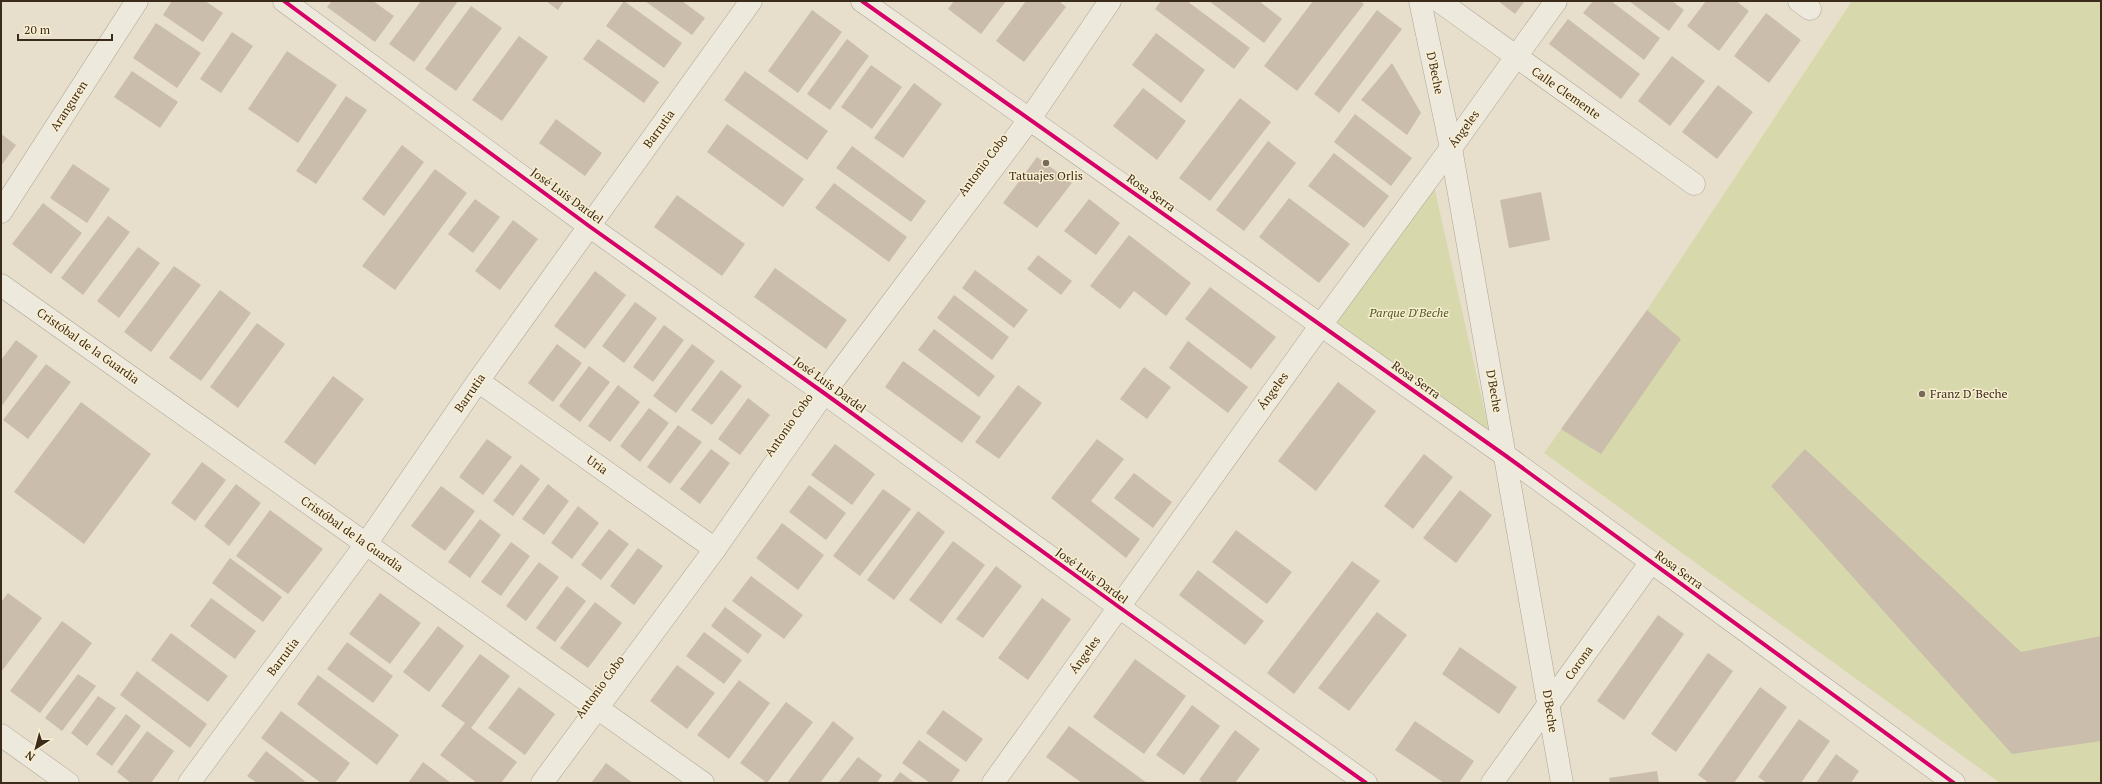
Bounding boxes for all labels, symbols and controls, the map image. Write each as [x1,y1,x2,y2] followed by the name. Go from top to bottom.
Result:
[18,16,112,42] scale bar
[24,22,51,37] text: 20 m
[1424,50,1447,95] street label: D'Beche
[1529,63,1604,122] street label: Calle Clemente
[47,78,90,134] street label: Aranguren
[640,107,677,151] street label: Barrutia
[1445,107,1482,150] street label: Ángeles
[954,130,1011,199] street label: Antonio Cobo
[1041,158,1051,168] marker: Tatuajes Orlis
[528,164,607,227] street label: José Luis Dardel
[1009,168,1083,183] place label: Tatuajes Orlis
[1124,170,1179,215] street label: Rosa Serra
[34,305,142,387] street label: Cristóbal de la Guardia
[1368,305,1449,320] park label: Parque D'Beche
[791,353,870,416] street label: José Luis Dardel
[1389,357,1444,402] street label: Rosa Serra
[1483,368,1506,413] street label: D'Beche
[1254,369,1291,412] street label: Ángeles
[451,371,488,415] street label: Barrutia
[1930,386,2008,401] place label: Franz D´Beche
[1917,389,1927,399] marker: Franz D´Beche
[761,390,816,459] street label: Antonio Cobo
[584,452,611,477] street label: Uria
[298,493,406,575] street label: Cristóbal de la Guardia
[1053,544,1132,607] street label: José Luis Dardel
[1652,547,1706,592] street label: Rosa Serra
[1066,633,1103,676] street label: Ángeles
[263,635,302,679] street label: Barrutia
[1561,643,1596,683] street label: Corona
[572,652,628,721] street label: Antonio Cobo
[1540,689,1561,733] street label: D'Beche
[16,728,56,768] north arrow
[22,748,38,764] text: N

